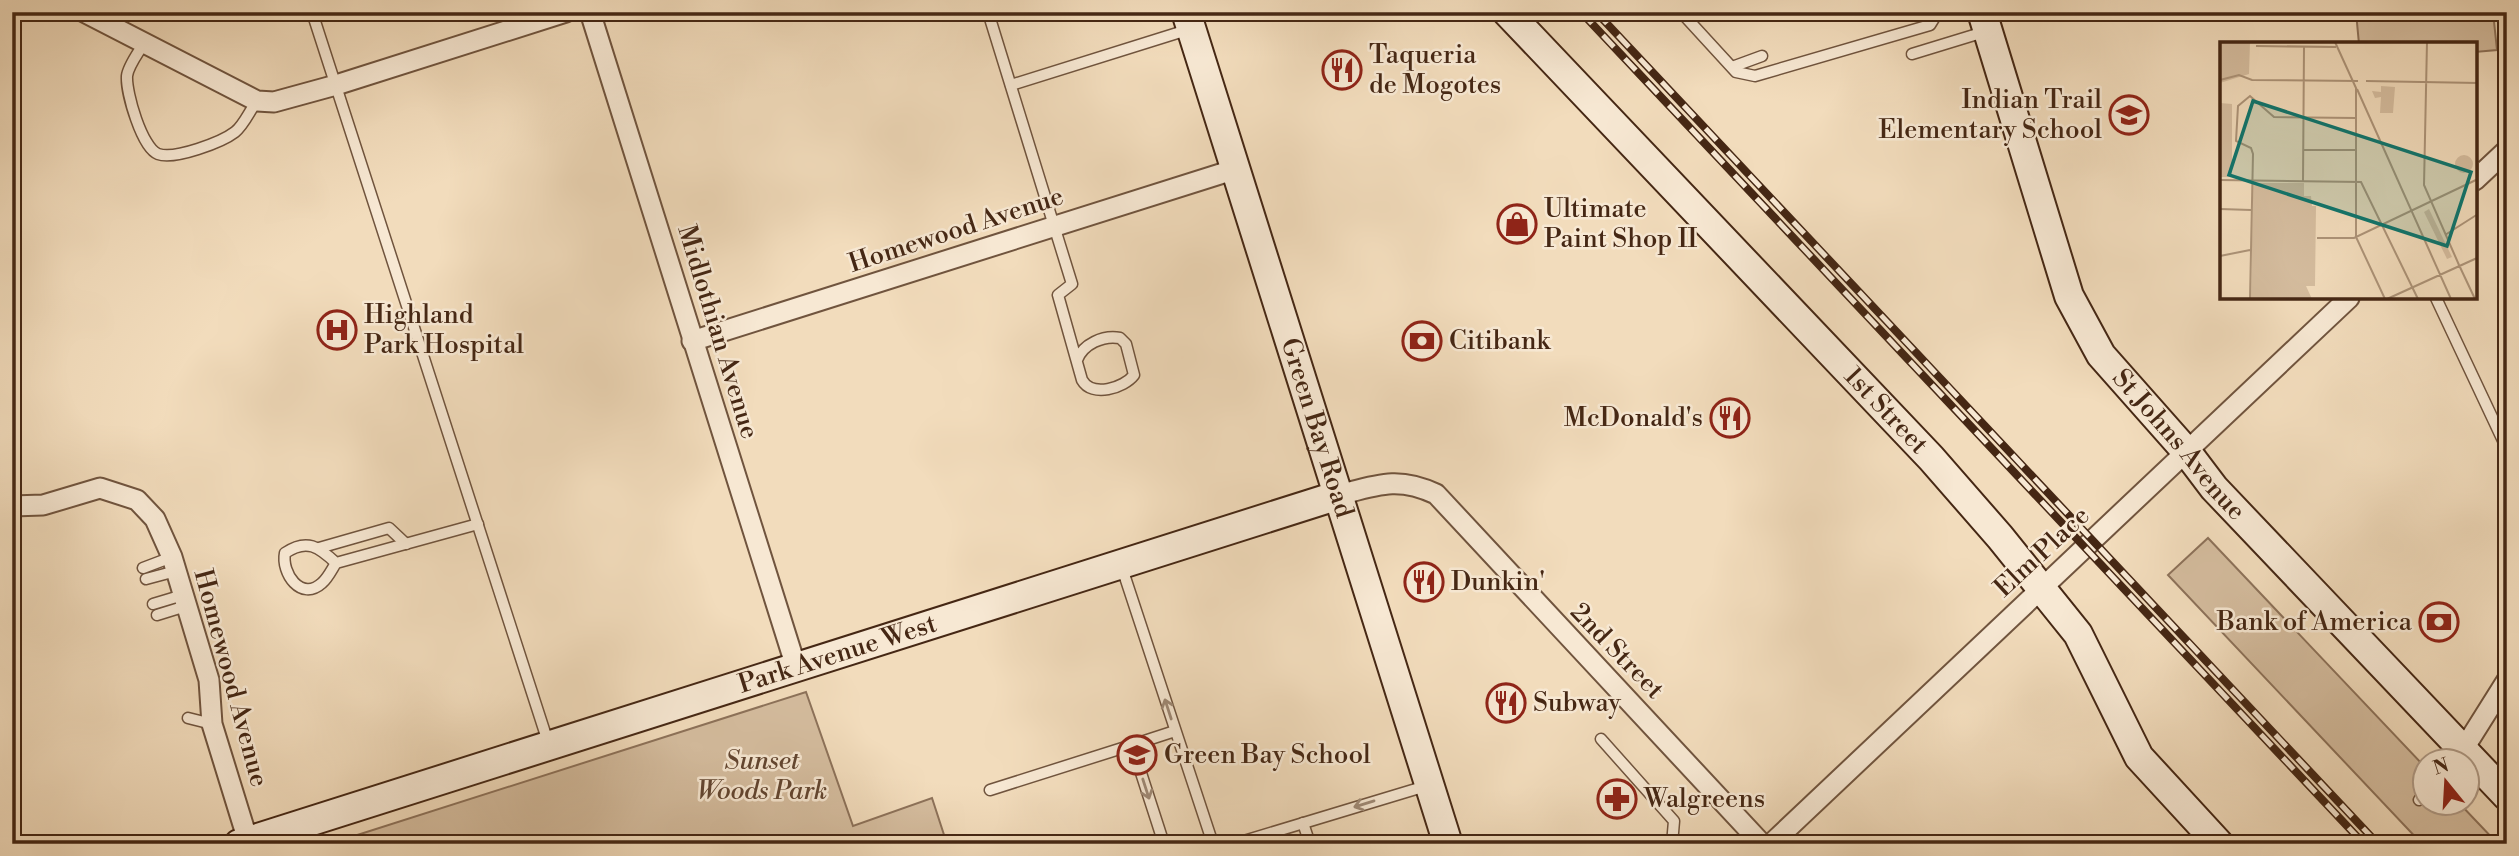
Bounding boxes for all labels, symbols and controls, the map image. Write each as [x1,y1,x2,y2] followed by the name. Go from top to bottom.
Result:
[1369,39,1501,101] place label: Taqueria de Mogotes
[2220,42,2477,299] inset map
[1321,49,1363,91] restaurant icon: Taqueria de Mogotes
[1879,84,2102,146] place label: Indian Trail Elementary School
[2108,94,2150,136] school or university icon: Indian Trail Elementary School
[845,180,1067,280] street label: Homewood Avenue
[1544,193,1697,255] place label: Ultimate Paint Shop II
[1496,203,1538,245] shop icon: Ultimate Paint Shop II
[670,221,766,443] street label: Midlothian Avenue
[364,299,524,361] place label: Highland Park Hospital
[316,309,358,351] hospital icon: Highland Park Hospital
[1401,320,1443,362] bank icon: Citibank
[1449,325,1551,357] place label: Citibank
[1274,334,1360,522] street label: Green Bay Road
[1837,360,1935,461] street label: 1st Street
[2105,363,2252,527] street label: St Johns Avenue
[1709,397,1751,439] restaurant icon: McDonald's
[1564,402,1703,434] place label: McDonald's
[1988,500,2096,604] street label: Elm Place
[1403,561,1445,603] restaurant icon: Dunkin'
[187,566,275,790] street label: Homewood Avenue
[1451,566,1545,598] place label: Dunkin'
[1563,596,1671,706] street label: 2nd Street
[2418,601,2460,643] bank icon: Bank of America
[2216,606,2413,638] place label: Bank of America
[734,608,941,701] street label: Park Avenue West
[1485,682,1527,724] restaurant icon: Subway
[1533,687,1621,719] place label: Subway
[1161,698,1174,720] one-way arrow
[1116,734,1158,776] school or university icon: Green Bay School
[1164,739,1371,771] place label: Green Bay School
[697,745,827,807] park label: Sunset Woods Park
[2410,748,2480,818] north arrow
[2430,753,2452,781] text: N
[1140,778,1153,800] one-way arrow
[1596,778,1638,820] pharmacy icon: Walgreens
[1643,783,1765,815] place label: Walgreens
[1354,799,1376,812] one-way arrow

